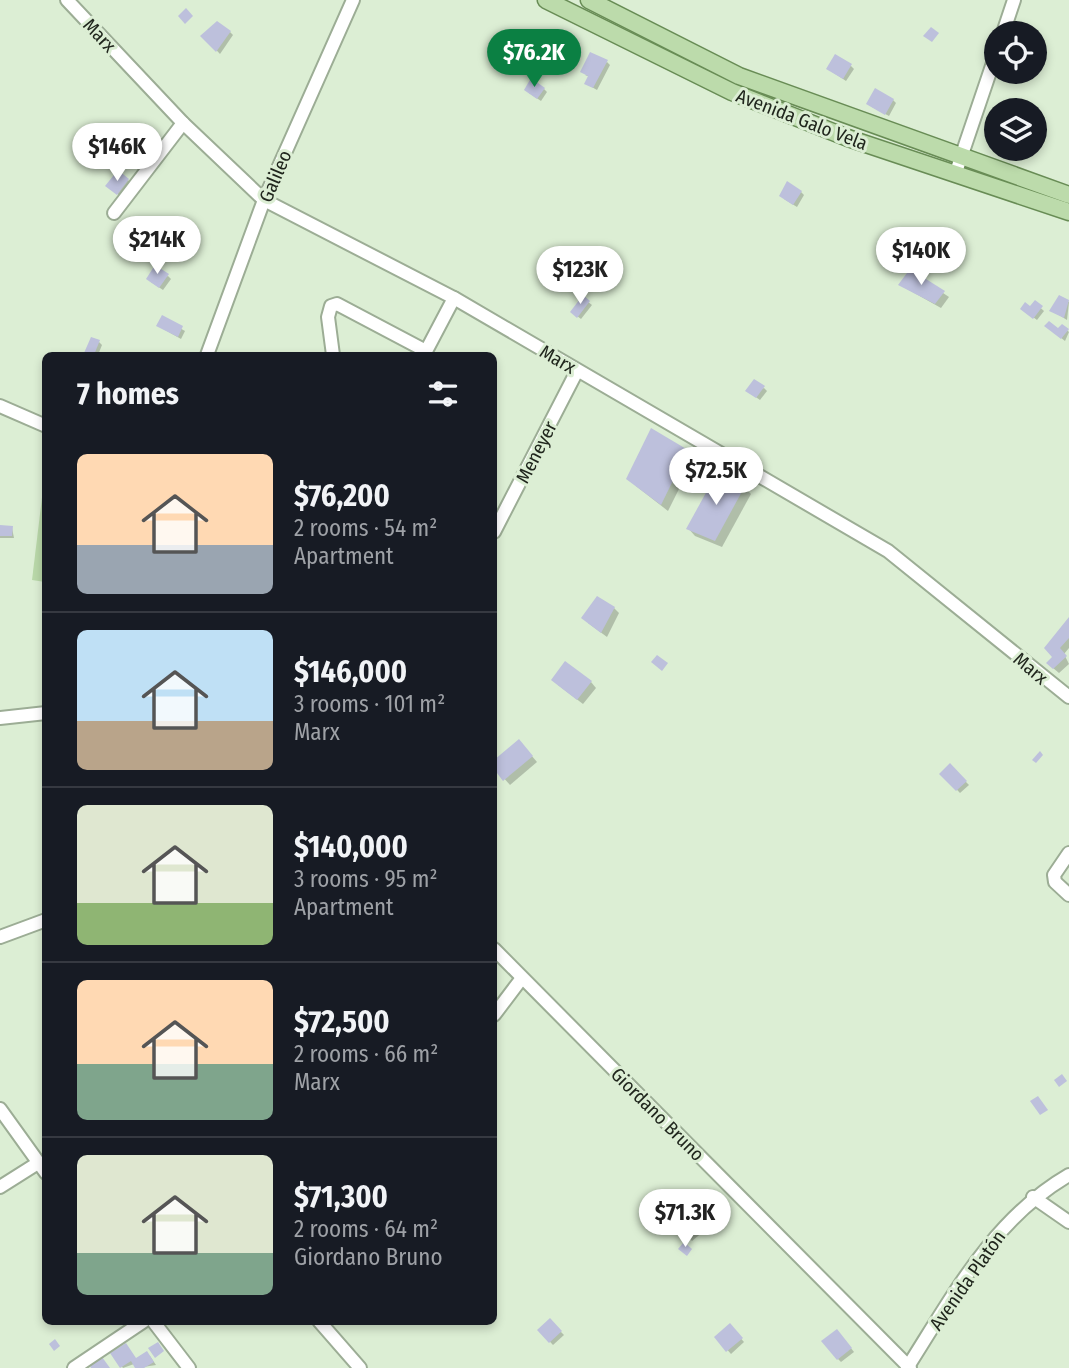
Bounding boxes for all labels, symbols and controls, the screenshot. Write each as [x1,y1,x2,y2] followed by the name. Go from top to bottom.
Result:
[78,14,121,57] street label: Marx
[984,21,1047,161] map controls
[984,21,1047,84] button: locate
[477,29,591,89] pin: $76.2K
[503,38,565,66] text: $76.2K
[733,84,871,155] street label: Avenida Galo Vela
[984,98,1047,161] button: layers
[68,124,166,183] pin: $146K
[88,132,146,160] text: $146K
[254,147,297,206] street label: Galileo
[108,216,206,276] pin: $214K
[129,225,185,253] text: $214K
[872,228,970,287] pin: $140K
[892,236,950,264] text: $140K
[531,246,629,306] pin: $123K
[552,255,608,283] text: $123K
[536,340,580,379] street label: Marx
[424,375,462,413] icon: filters
[77,376,179,412] text: 7 homes
[511,417,562,487] street label: Meneyer
[659,448,773,507] pin: $72.5K
[685,456,747,484] text: $72.5K
[294,478,390,514] text: $76,200
[133,482,217,566] icon: home
[294,514,437,542] text: 2 rooms · 54 m²
[294,542,394,570] text: Apartment
[1009,647,1053,690] street label: Marx
[294,654,407,690] text: $146,000
[133,658,217,742] icon: home
[294,690,445,718] text: 3 rooms · 101 m²
[294,718,340,746] text: Marx
[294,829,408,865] text: $140,000
[133,833,217,917] icon: home
[294,865,438,893] text: 3 rooms · 95 m²
[294,893,394,921] text: Apartment
[294,1004,390,1040] text: $72,500
[133,1008,217,1092] icon: home
[294,1040,438,1068] text: 2 rooms · 66 m²
[606,1063,709,1166] street label: Giordano Bruno
[294,1068,340,1096] text: Marx
[294,1179,388,1215] text: $71,300
[133,1183,217,1267] icon: home
[628,1190,742,1249] pin: $71.3K
[655,1198,715,1226] text: $71.3K
[294,1215,438,1243] text: 2 rooms · 64 m²
[925,1226,1010,1335] street label: Avenida Platón
[294,1243,443,1271] text: Giordano Bruno

